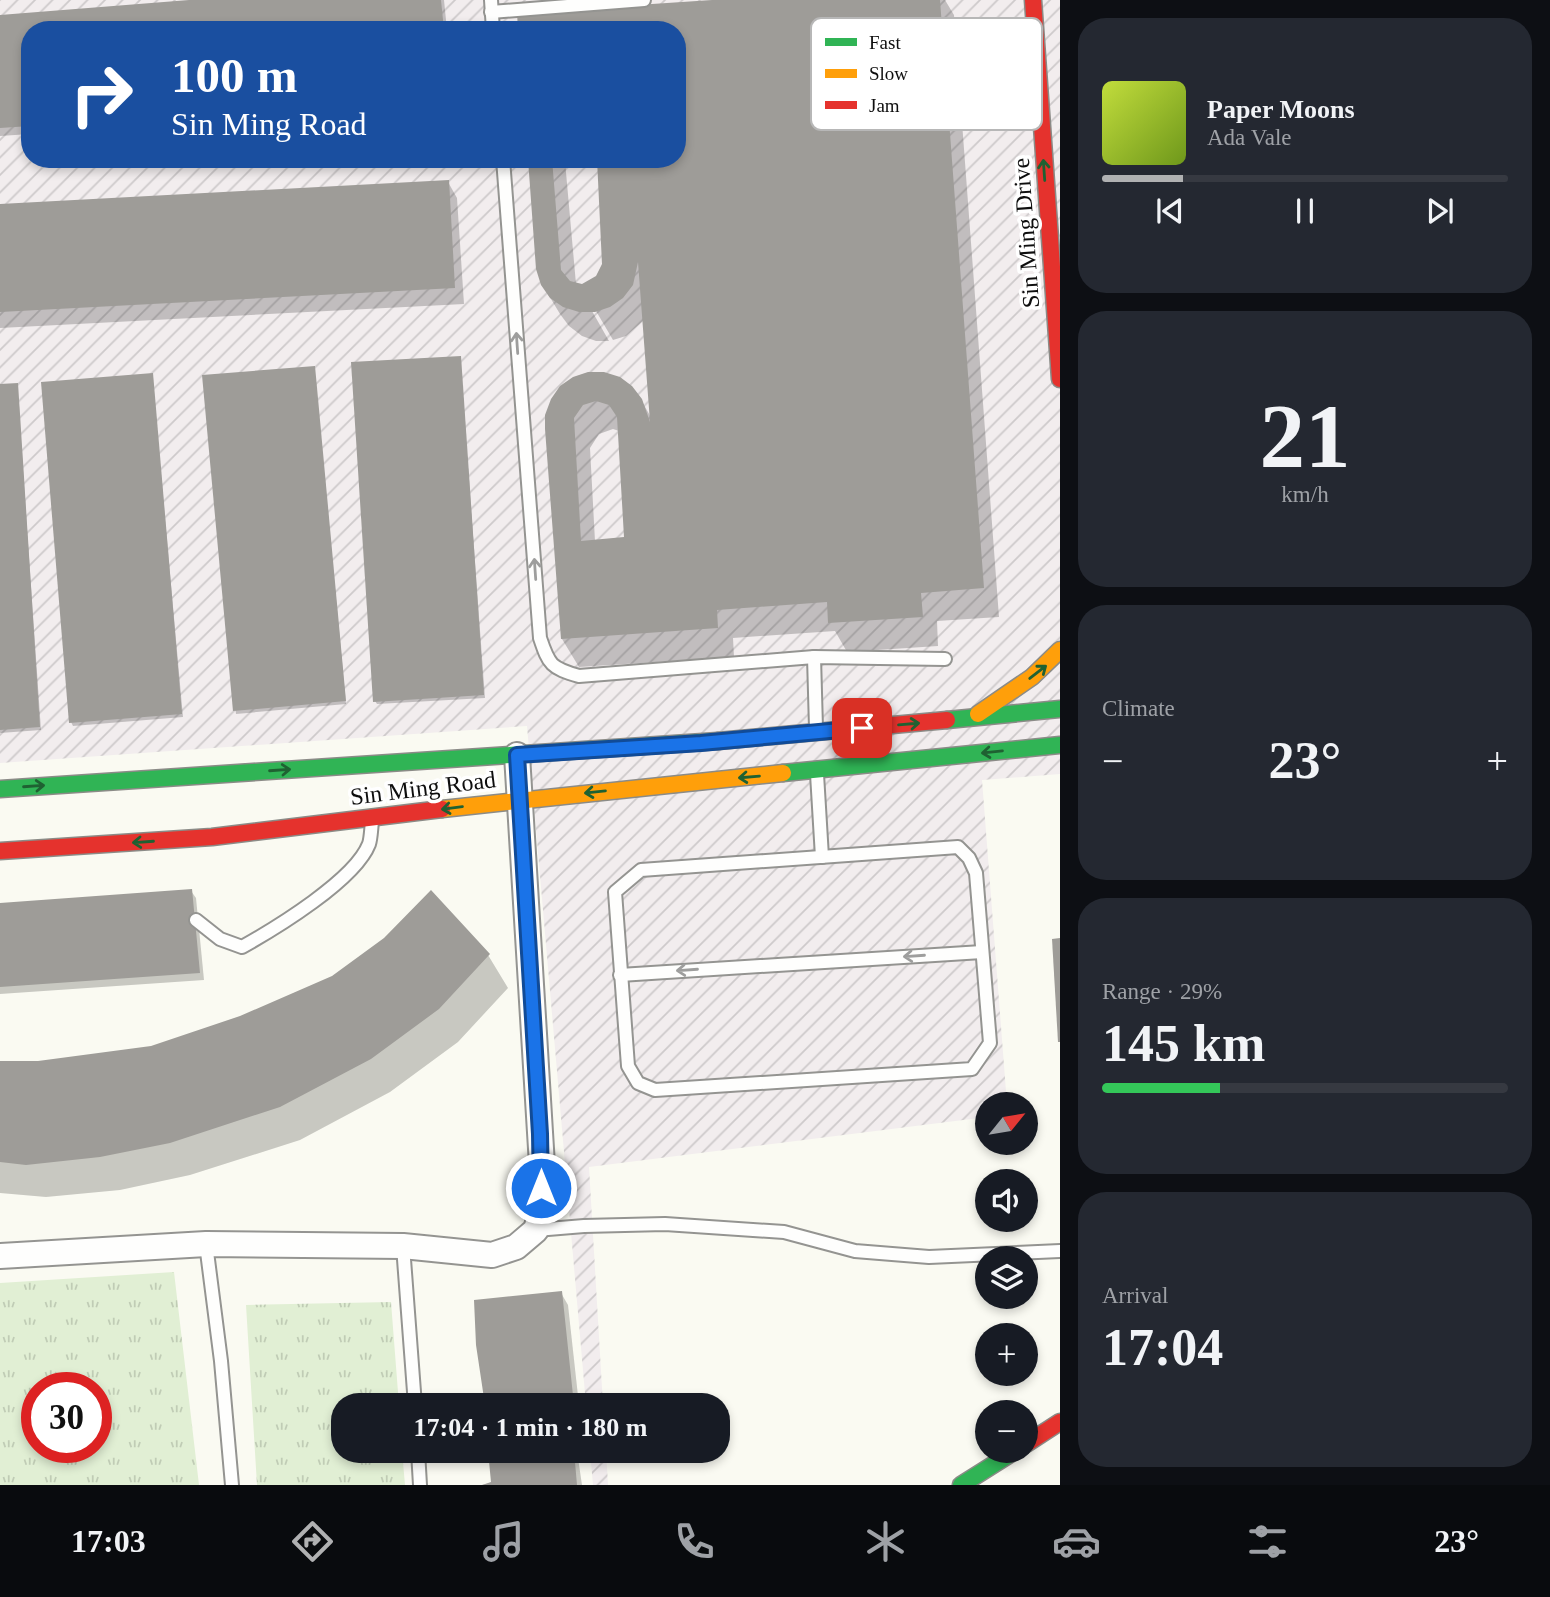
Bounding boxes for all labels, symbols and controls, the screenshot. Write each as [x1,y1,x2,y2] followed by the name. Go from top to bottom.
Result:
[811,18,1042,130] legend
[869,32,901,53] text: Fast
[171,48,298,103] text: 100 m
[56,49,147,140] icon: right
[869,63,908,84] text: Slow
[869,95,900,116] text: Jam
[1207,95,1355,124] text: Paper Moons
[171,106,367,142] text: Sin Ming Road
[1207,125,1292,150] text: Ada Vale
[1008,157,1044,309] street label: Sin Ming Drive
[1037,160,1050,182] one-way arrow
[1151,192,1189,230] icon: previous
[1286,192,1324,230] icon: pause
[1421,192,1459,230] icon: next
[510,332,523,354] one-way arrow
[1260,386,1351,487] text: 21
[1281,482,1329,507] text: km/h
[528,559,541,581] one-way arrow
[1028,665,1046,680] one-way arrow
[1102,696,1175,721] text: Climate
[832,698,892,758] pin
[843,709,881,747] icon: arrive
[897,717,919,730] one-way arrow
[1269,732,1341,789] text: 23°
[1102,740,1123,782] text: −
[1487,740,1508,782] text: +
[981,746,1004,759] one-way arrow
[268,764,291,777] one-way arrow
[349,766,497,810] street label: Sin Ming Road
[738,771,761,784] one-way arrow
[22,780,45,793] one-way arrow
[584,786,607,799] one-way arrow
[441,801,464,814] one-way arrow
[133,836,155,849] one-way arrow
[903,950,926,963] one-way arrow
[676,964,699,977] one-way arrow
[1102,979,1222,1004] text: Range · 29%
[1102,1015,1265,1072] text: 145 km
[975,1092,1038,1155] north arrow
[975,1092,1038,1463] map controls
[504,1151,578,1225] position arrow
[975,1169,1038,1232] button: sound
[975,1246,1038,1309] button: layers
[1102,1283,1168,1308] text: Arrival
[1102,1319,1223,1376] text: 17:04
[975,1323,1038,1386] button: +
[21,1372,112,1463] speed limit sign: 30
[975,1400,1038,1463] button: −
[414,1413,648,1442] text: 17:04 · 1 min · 180 m
[288,1517,337,1566] icon: directions
[479,1517,528,1566] icon: music
[670,1517,719,1566] icon: phone
[861,1517,910,1566] icon: climate
[1052,1517,1101,1566] icon: car
[1243,1517,1292,1566] icon: filters
[71,1523,146,1559] text: 17:03
[1434,1523,1479,1559] text: 23°

